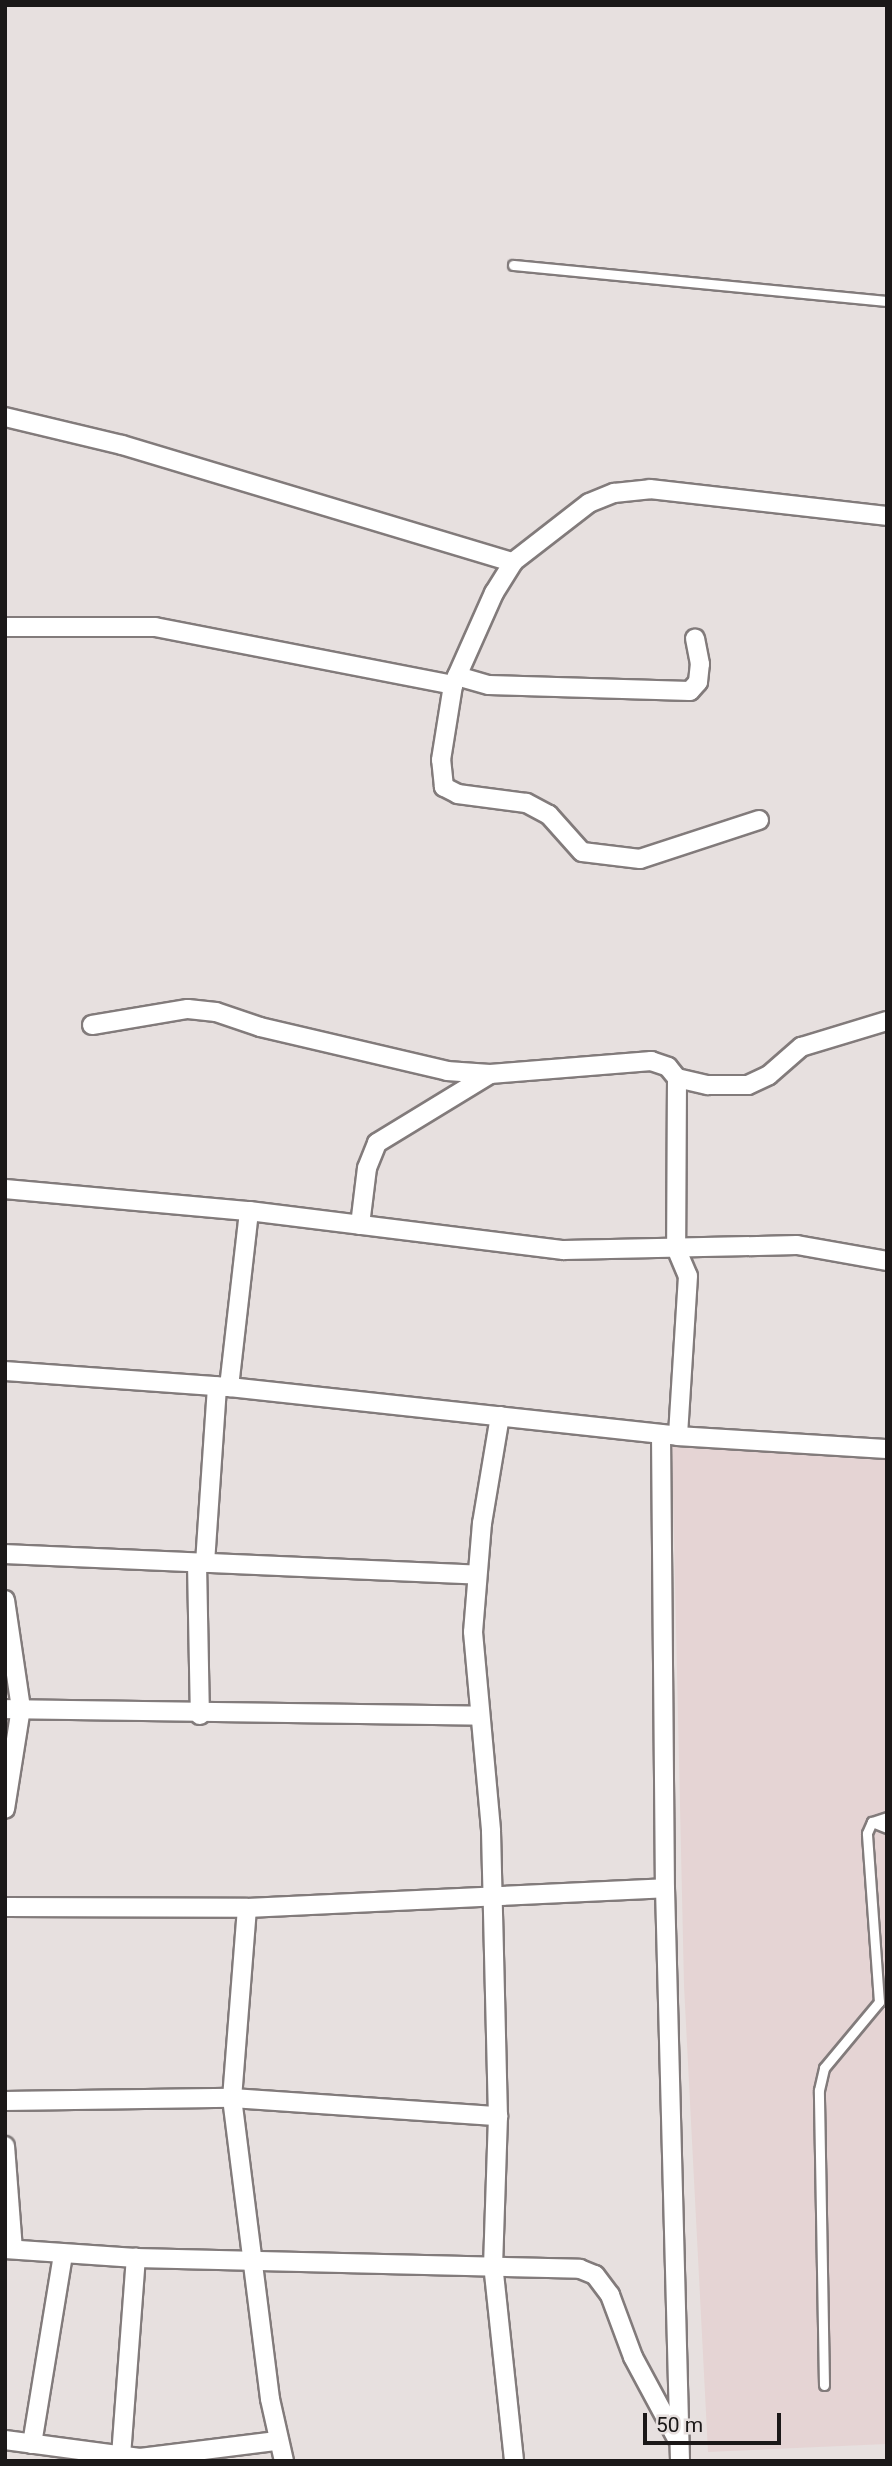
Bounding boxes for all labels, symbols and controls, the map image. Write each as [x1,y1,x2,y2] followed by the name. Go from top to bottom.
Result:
[647,2400,785,2444] scale bar
[656,2413,703,2437] text: 50 m

